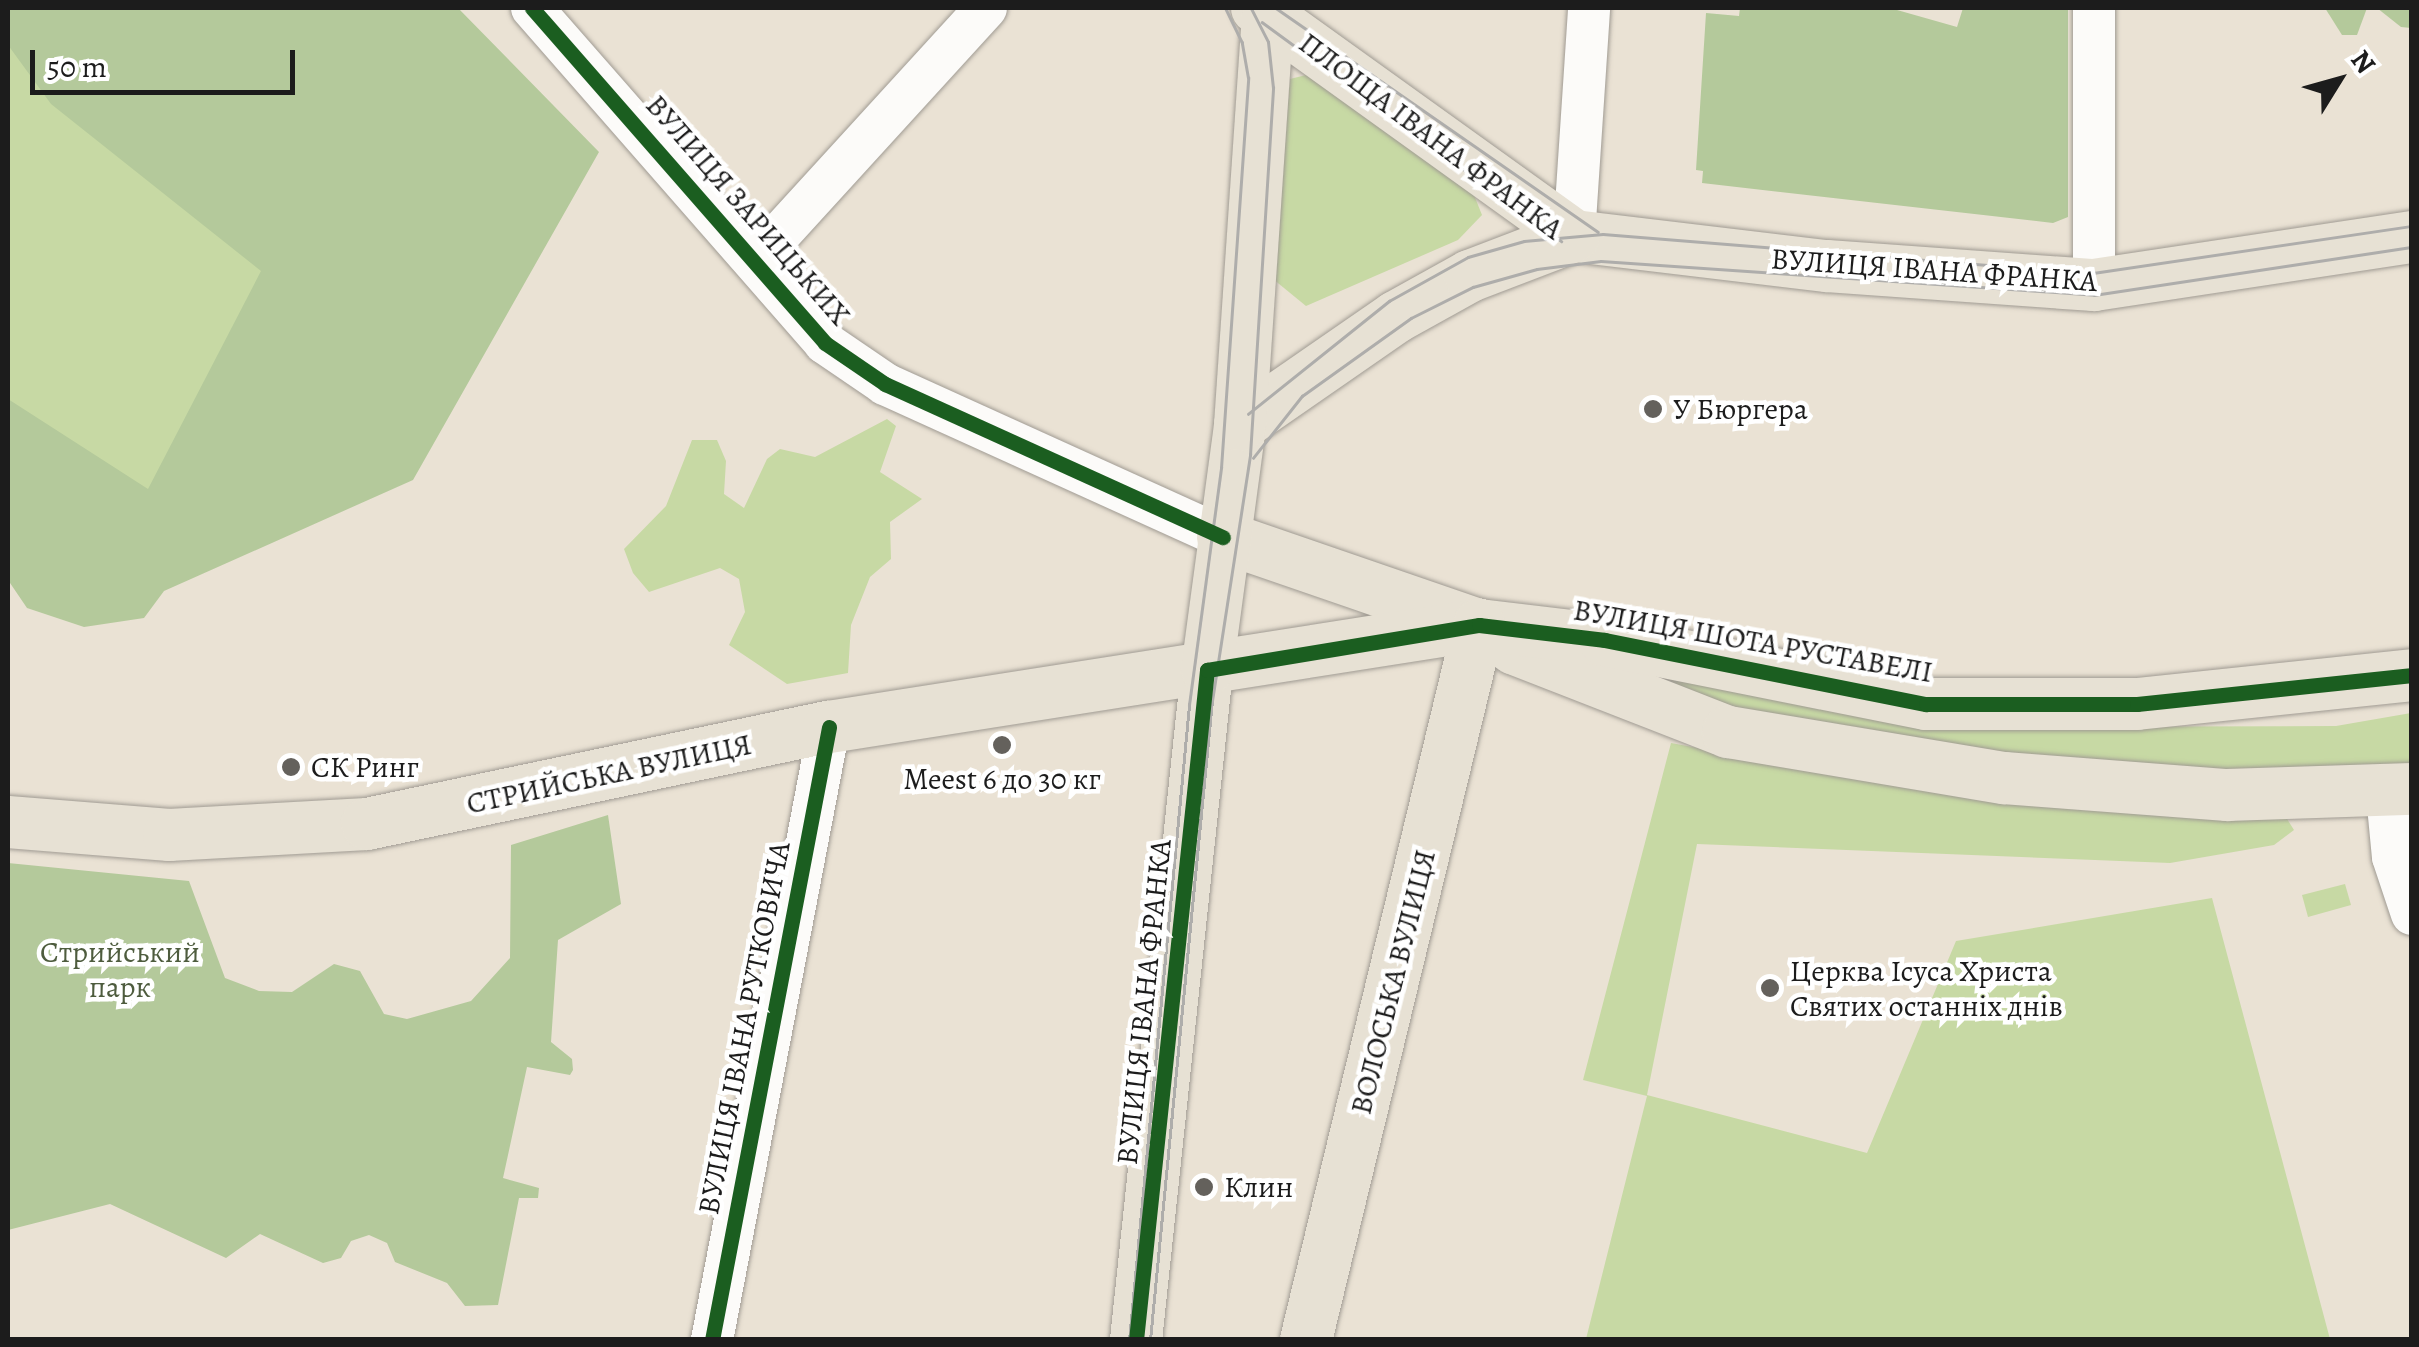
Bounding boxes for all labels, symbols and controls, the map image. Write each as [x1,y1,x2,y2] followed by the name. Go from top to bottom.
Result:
[1292,25,1570,247] street label: ПЛОЩА ІВАНА ФРАНКА
[35,30,300,92] scale bar
[2289,30,2389,130] north arrow
[2342,42,2384,82] text: N
[47,47,107,87] text: 50 m
[638,87,858,333] street label: ВУЛИЦЯ ЗАРИЦЬКИХ
[1770,241,2098,299] street label: ВУЛИЦЯ ІВАНА ФРАНКА
[1673,391,1808,427] place label: У Бюргера
[1642,398,1664,420] marker: У Бюргера
[1571,592,1935,690] street label: ВУЛИЦЯ ШОТА РУСТАВЕЛІ
[463,726,755,822] street label: СТРИЙСЬКА ВУЛИЦЯ
[991,734,1013,756] marker: Meest 6 до 30 кг
[311,749,419,785] place label: СК Ринг
[280,756,302,778] marker: СК Ринг
[903,761,1101,797] place label: Meest 6 до 30 кг
[1109,837,1179,1167] street label: ВУЛИЦЯ ІВАНА ФРАНКА
[690,838,798,1218] street label: ВУЛИЦЯ ІВАНА РУТКОВИЧА
[1343,846,1443,1118] street label: ВОЛОСЬКА ВУЛИЦЯ
[40,934,200,1004] park label: Стрийський парк
[1790,953,2063,1024] place label: Церква Ісуса Христа Святих останніх днів
[1759,977,1781,999] marker: Церква Ісуса Христа Святих останніх днів
[1224,1169,1293,1205] place label: Клин
[1193,1176,1215,1198] marker: Клин

